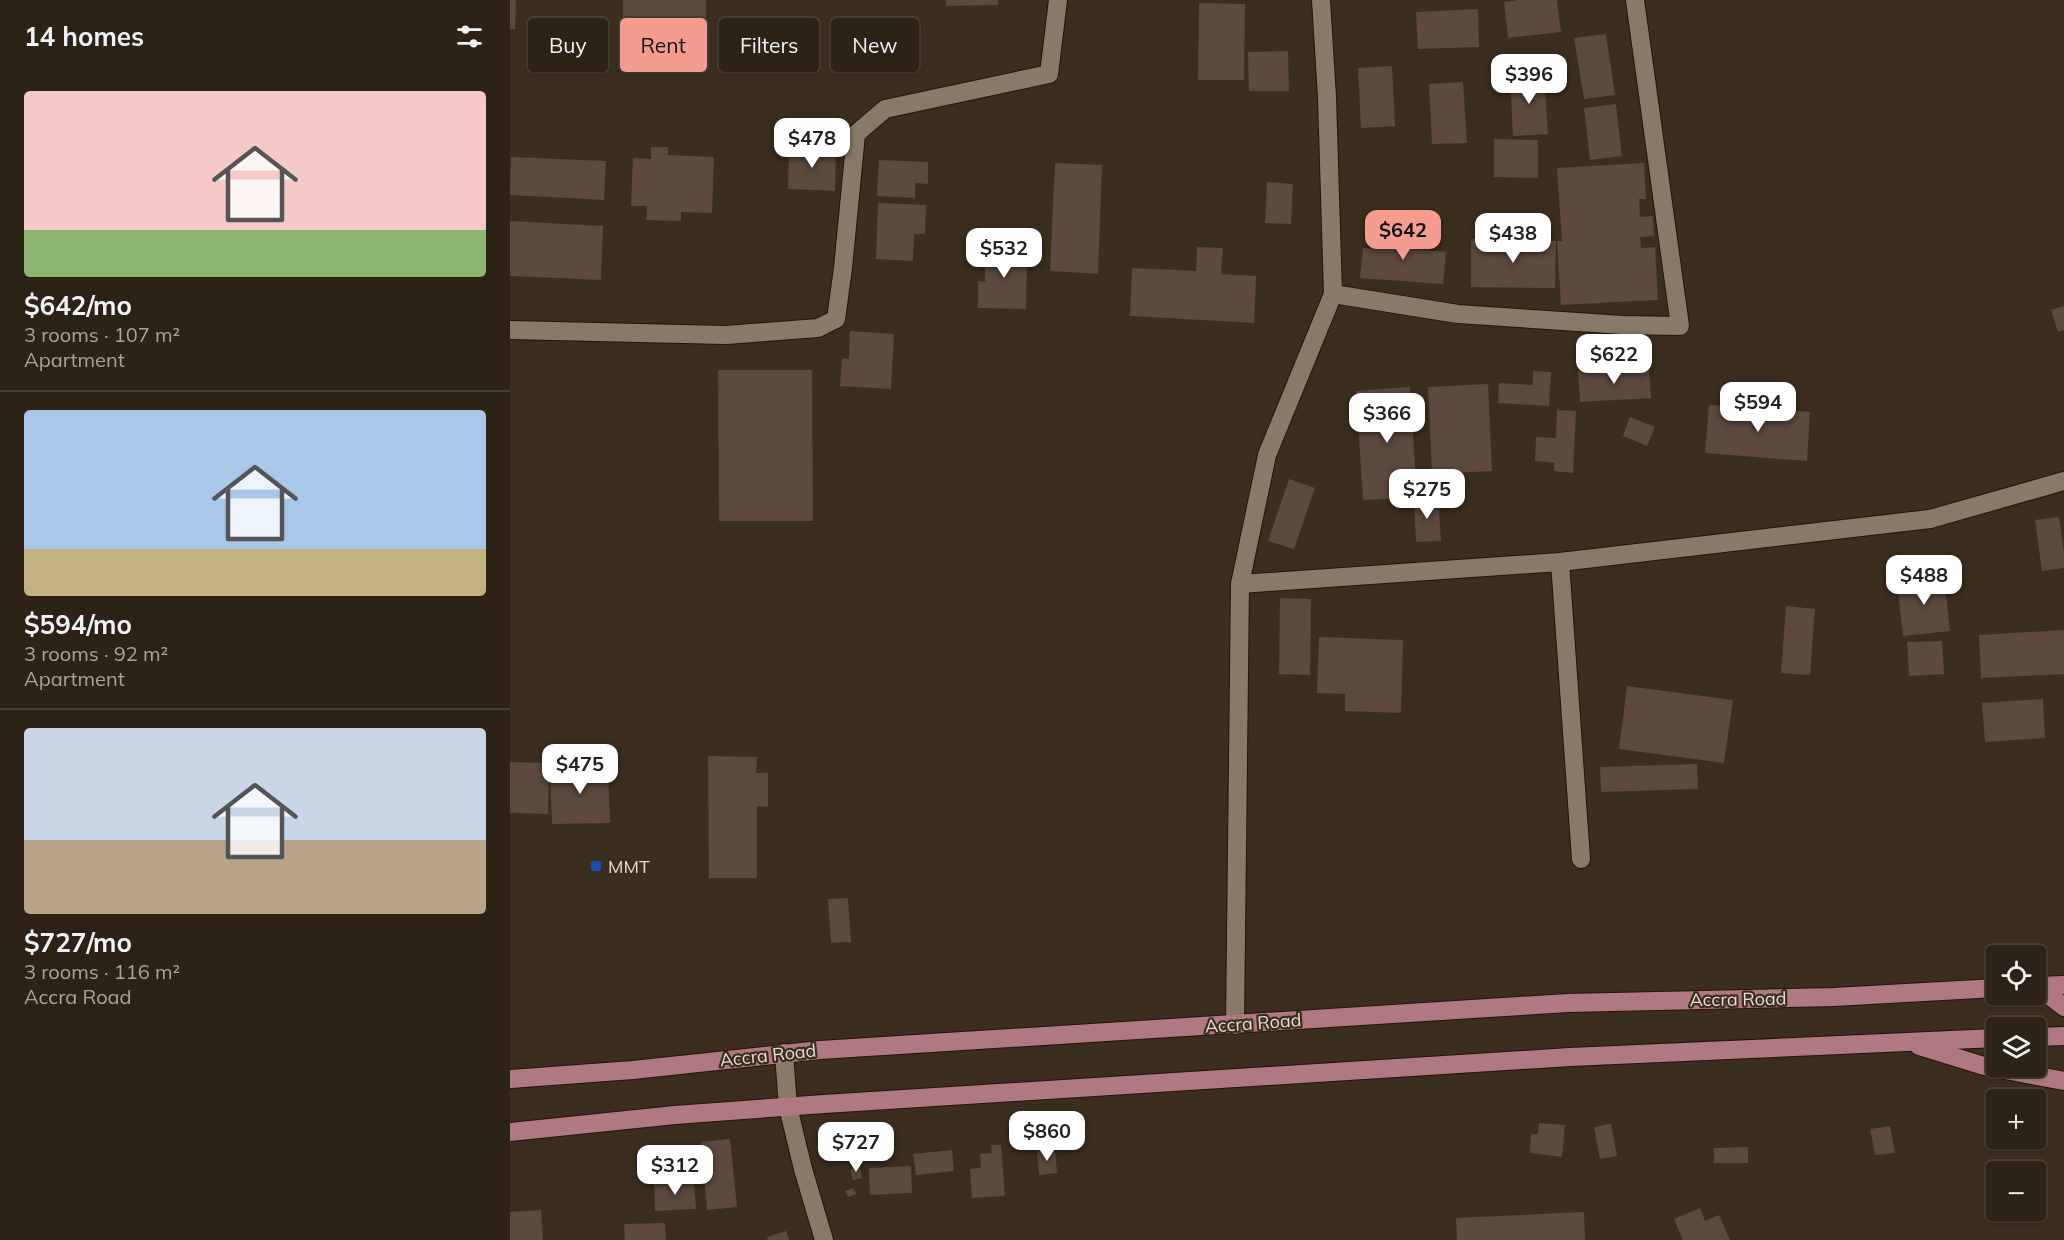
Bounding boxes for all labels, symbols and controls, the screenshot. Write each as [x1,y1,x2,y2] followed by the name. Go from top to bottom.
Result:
[528,18,608,72] chip: Buy
[620,18,707,72] chip: Rent
[719,18,819,72] chip: Filters
[831,18,919,72] chip: New
[24,20,144,53] text: 14 homes
[453,20,486,53] icon: filters
[1493,54,1565,105] pin: $396
[1505,61,1553,86] text: $396
[776,118,848,169] pin: $478
[788,125,836,150] text: $478
[201,130,309,238] icon: home
[1367,210,1439,261] pin: $642
[1477,213,1549,264] pin: $438
[1379,217,1427,242] text: $642
[1489,220,1537,245] text: $438
[968,228,1040,279] pin: $532
[980,235,1028,260] text: $532
[24,289,132,322] text: $642/mo
[24,322,180,347] text: 3 rooms · 107 m²
[1578,334,1650,385] pin: $622
[1590,341,1638,366] text: $622
[24,347,125,372] text: Apartment
[1722,382,1794,433] pin: $594
[1734,389,1782,414] text: $594
[1351,393,1423,444] pin: $366
[1363,400,1411,425] text: $366
[201,449,309,557] icon: home
[1391,469,1463,520] pin: $275
[1403,476,1451,501] text: $275
[1888,555,1960,606] pin: $488
[1900,562,1948,587] text: $488
[24,608,132,641] text: $594/mo
[24,641,168,666] text: 3 rooms · 92 m²
[24,666,125,691] text: Apartment
[544,744,616,795] pin: $475
[556,751,604,776] text: $475
[201,767,309,875] icon: home
[608,855,650,878] place label: MMT
[589,859,603,873] marker: MMT
[24,926,132,959] text: $727/mo
[1986,945,2046,1221] map controls
[1986,945,2046,1005] button: locate
[24,959,180,984] text: 3 rooms · 116 m²
[24,984,132,1009] text: Accra Road
[1689,987,1787,1011] street label: Accra Road
[1204,1008,1302,1038] street label: Accra Road
[1986,1017,2046,1077] button: layers
[719,1039,817,1071] street label: Accra Road
[1986,1089,2046,1149] button: +
[1011,1111,1083,1162] pin: $860
[1023,1118,1071,1143] text: $860
[820,1122,892,1173] pin: $727
[832,1129,880,1154] text: $727
[639,1145,711,1196] pin: $312
[651,1152,699,1177] text: $312
[1986,1161,2046,1221] button: −

